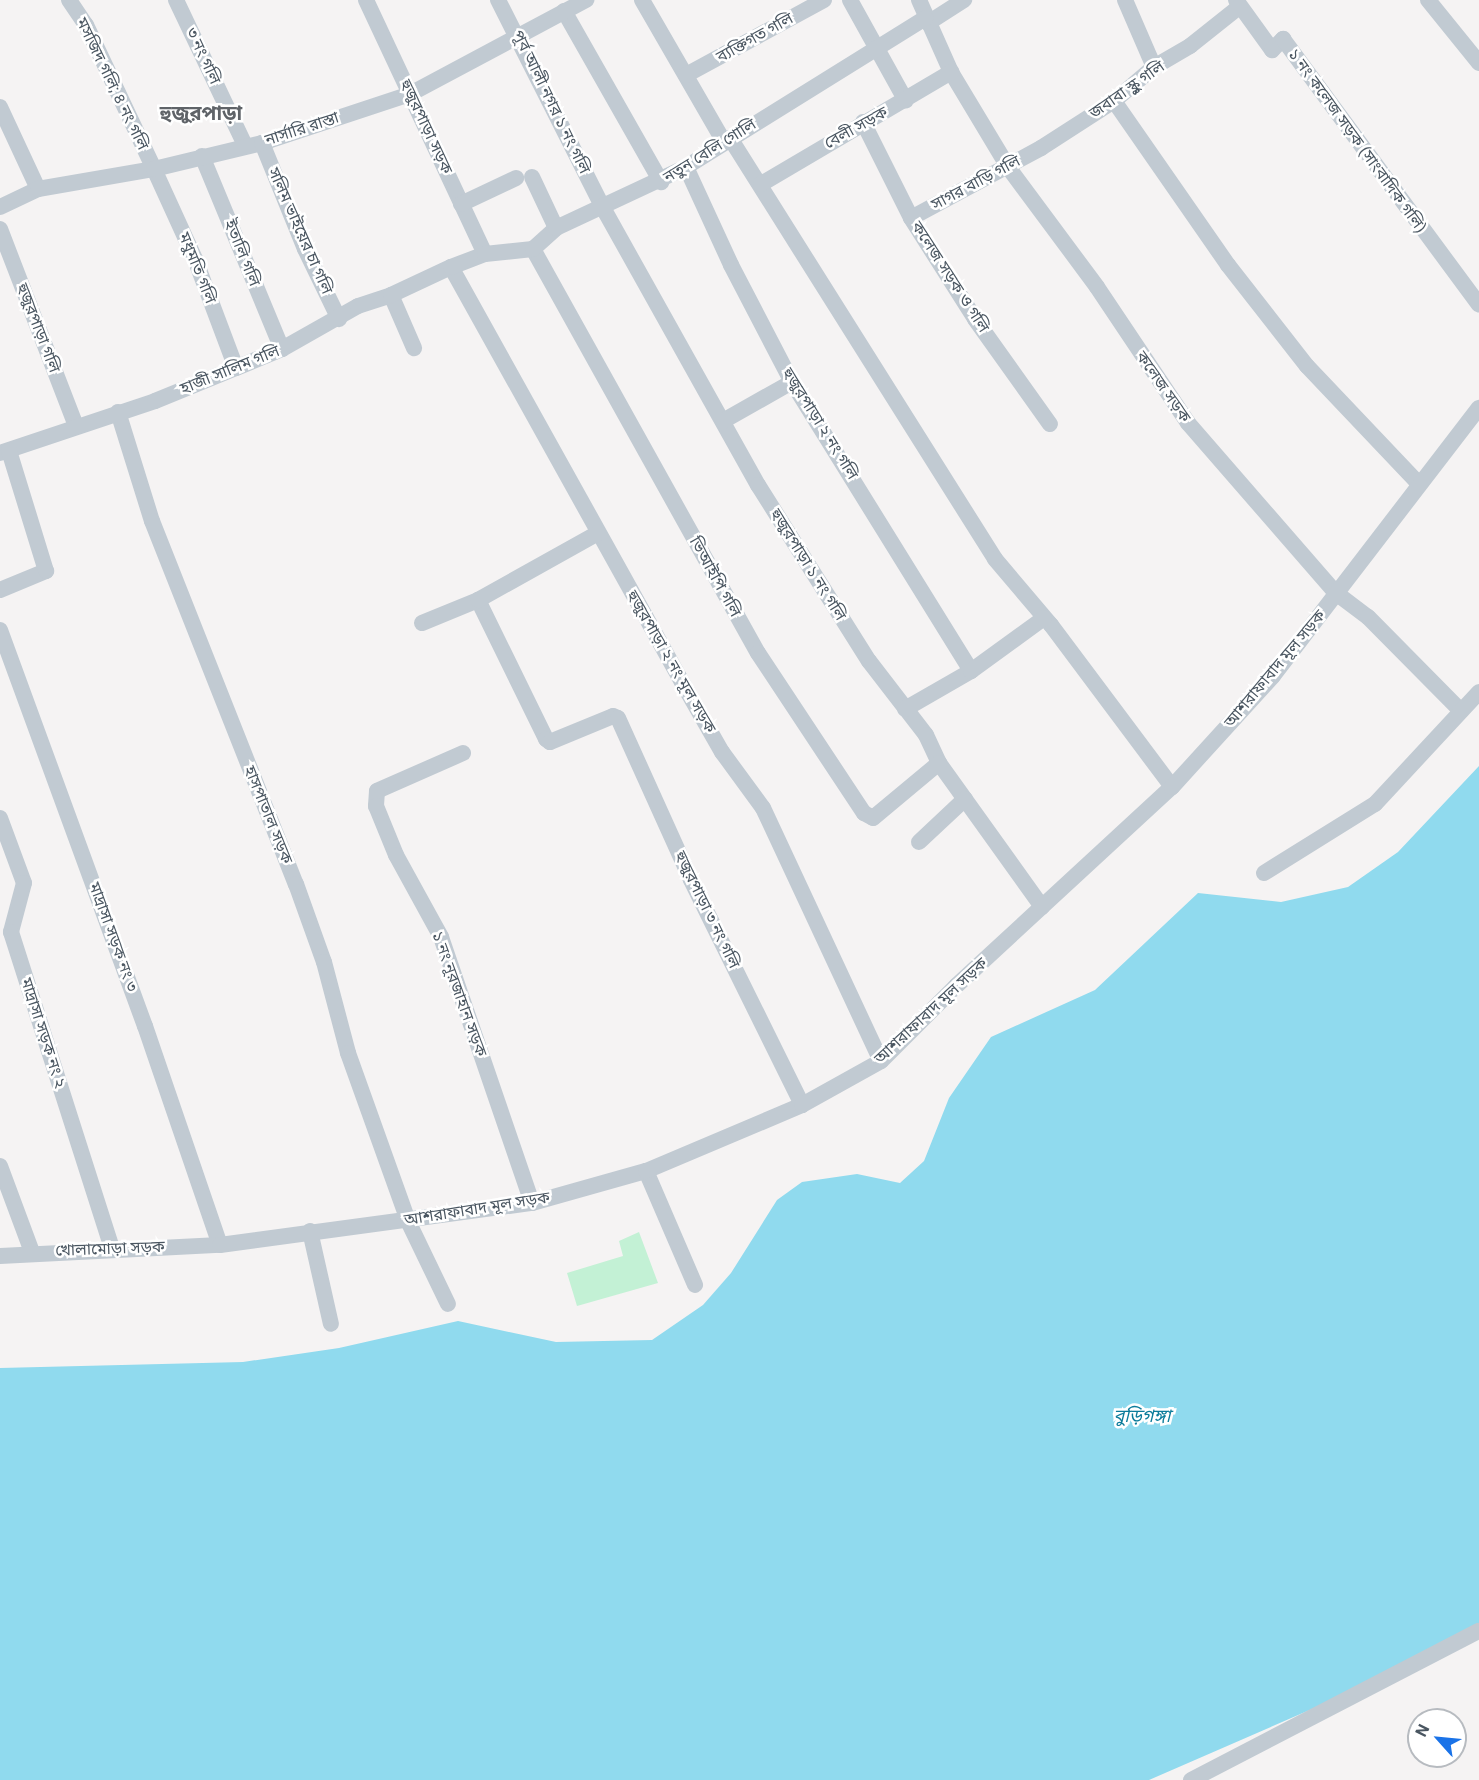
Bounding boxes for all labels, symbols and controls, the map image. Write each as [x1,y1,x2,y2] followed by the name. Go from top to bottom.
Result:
[713,9,797,67] street label: ব্যক্তিগত গলি
[72,15,152,153] street label: মসজিদ গলি; ৪ নং গলি
[182,25,224,87] street label: ৩ নং গলি
[508,27,594,177] street label: পূর্ব আলী নগর ১ নং গলি
[1284,45,1430,237] street label: ১ নং কলেজ সড়ক (সাংবাদিক গলি)
[1086,57,1168,123] street label: জবাবা স্কুল গলি
[396,77,456,177] street label: হুজুরপাড়া সড়ক
[160,101,242,125] district label: হুজুরপাড়া
[821,103,891,153] street label: বেলী সড়ক
[263,108,341,150] street label: নার্সারি রাস্তা
[660,115,760,187] street label: নতুন বেলি গোলি
[928,152,1024,214] street label: সাগর বাড়ি গলি
[264,165,336,297] street label: সলিম ভাইয়ের চা গলি
[220,217,264,289] street label: ইতালি গলি
[907,218,993,336] street label: কলেজ সড়ক ও গলি
[174,230,220,306] street label: মধুমতি গলি
[12,281,64,375] street label: হুজুরপাড়া গলি
[178,341,282,399] street label: হাজী সালিম গলি
[1132,348,1194,426] street label: কলেজ সড়ক
[778,365,862,483] street label: হুজুরপাড়া ২ নং গলি
[766,506,850,624] street label: হুজুরপাড়া ১ নং গলি
[685,534,745,620] street label: ভিআইপি গলি
[622,587,720,737] street label: হুজুরপাড়া ২ নং মূল সড়ক
[1220,606,1330,732] street label: আশরাফাবাদ মূল সড়ক
[240,763,296,867] street label: হাসপাতাল সড়ক
[670,848,744,972] street label: হুজুরপাড়া ৩ নং গলি
[84,880,142,994] street label: মাদ্রাসা সড়ক নং ৩
[427,929,491,1059] street label: ১ নং নূরজাহান সড়ক
[871,954,991,1068] street label: আশরাফাবাদ মূল সড়ক
[16,975,70,1091] street label: মাদ্রাসা সড়ক নং ২
[403,1188,551,1230] street label: আশরাফাবাদ মূল সড়ক
[55,1237,165,1261] street label: খোলামোড়া সড়ক
[1113,1405,1171,1427] water label: বুড়িগঙ্গা
[1407,1708,1467,1768] north arrow
[1411,1721,1433,1740] text: N

